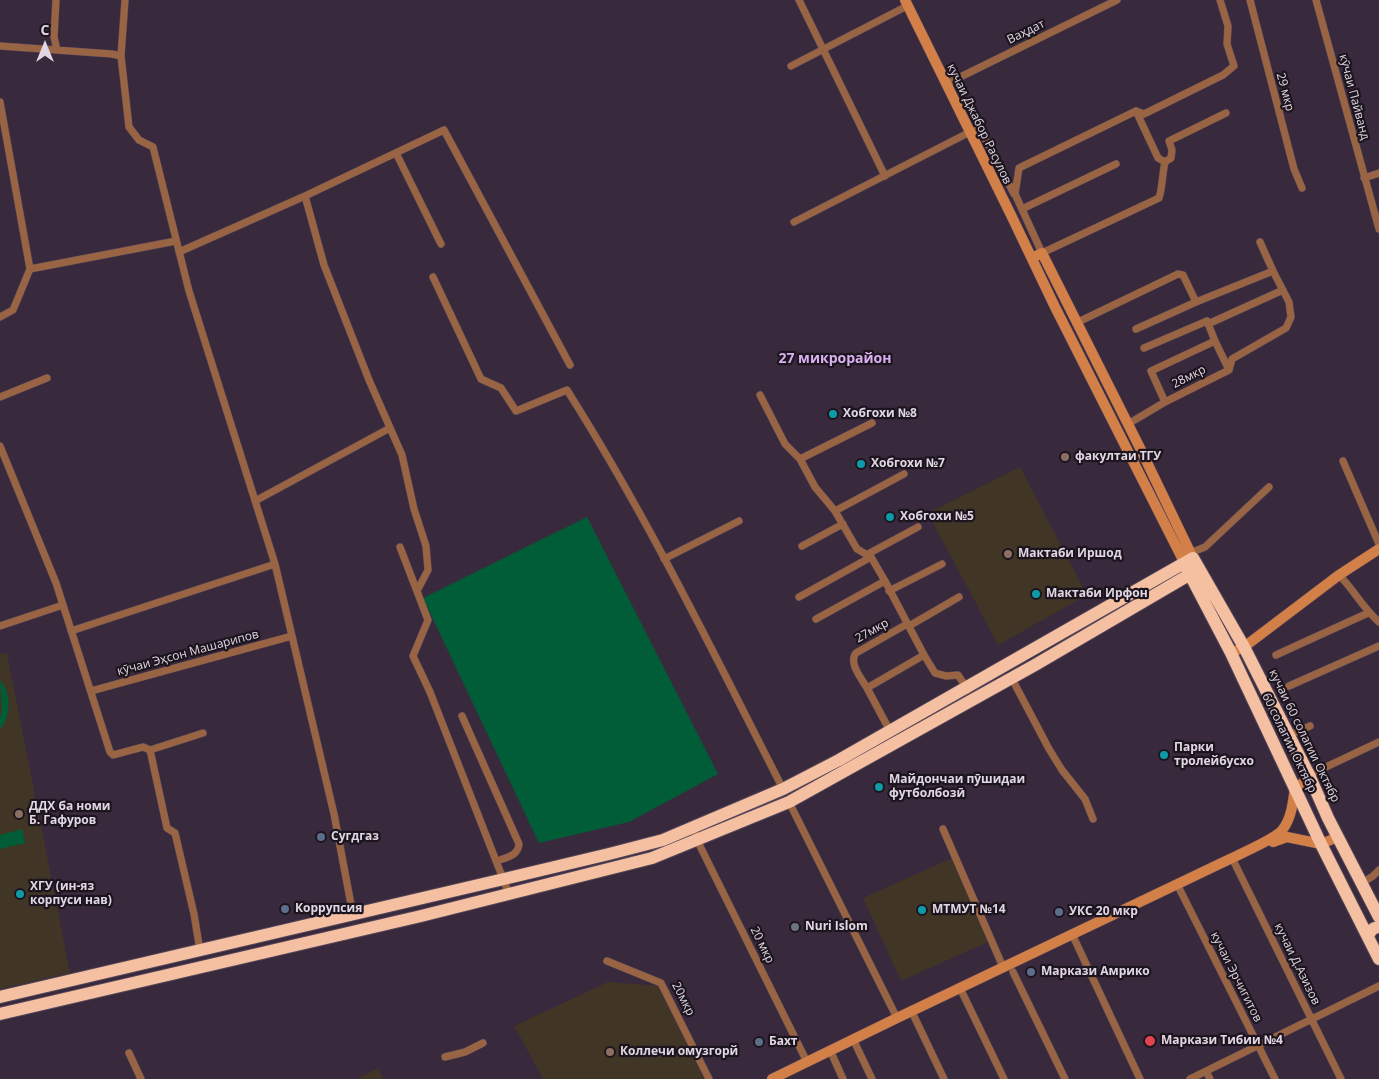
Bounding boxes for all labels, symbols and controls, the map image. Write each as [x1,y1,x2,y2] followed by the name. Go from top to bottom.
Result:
[1005,17,1047,47] street label: Ваҳдат
[20,20,70,70] north arrow
[41,20,49,39] text: С
[1336,53,1372,141] street label: кӯчаи Пайванд
[944,62,1014,186] street label: кучаи Джабор Расулов
[1273,71,1297,113] street label: 29 мкр
[778,351,892,367] district label: 27 микрорайон
[1170,362,1208,392] street label: 28мкр
[843,407,917,421] place label: Хобгохи №8
[827,408,839,420] marker: Хобгохи №8
[1075,450,1161,464] place label: факултаи ТГУ
[1059,451,1071,463] marker: факултаи ТГУ
[871,457,945,471] place label: Хобгохи №7
[855,458,867,470] marker: Хобгохи №7
[900,510,974,524] place label: Хобгохи №5
[884,511,896,523] marker: Хобгохи №5
[1018,547,1122,561] place label: Мактаби Иршод
[1002,548,1014,560] marker: Мактаби Иршод
[1046,587,1148,601] place label: Мактаби Ирфон
[1030,588,1042,600] marker: Мактаби Ирфон
[853,616,891,646] street label: 27мкр
[116,627,260,679] street label: кӯчаи Эҳсон Машарипов
[1266,667,1342,805] street label: кучаи 60 солагии Октябр
[1259,691,1319,795] street label: 60 солагии Октябр
[1174,741,1254,769] place label: Парки тролейбусхо
[1158,749,1170,761] marker: Парки тролейбусхо
[889,773,1025,801] place label: Майдончаи пӯшидаи футболбозӣ
[873,781,885,793] marker: Майдончаи пӯшидаи футболбозӣ
[29,800,110,828] place label: ДДХ ба номи Б. Гафуров
[13,808,25,820] marker: ДДХ ба номи Б. Гафуров
[331,830,379,844] place label: Сугдгаз
[315,831,327,843] marker: Сугдгаз
[30,880,112,908] place label: ХГУ (ин-яз корпуси нав)
[14,888,26,900] marker: ХГУ (ин-яз корпуси нав)
[295,902,362,916] place label: Коррупсия
[279,903,291,915] marker: Коррупсия
[932,903,1006,917] place label: МТМУТ №14
[916,904,928,916] marker: МТМУТ №14
[1069,905,1138,919] place label: УКС 20 мкр
[1053,906,1065,918] marker: УКС 20 мкр
[805,920,868,934] place label: Nuri Islom
[789,921,801,933] marker: Nuri Islom
[1271,921,1323,1007] street label: кучаи Д.Азизов
[747,924,777,966] street label: 20 мкр
[1207,929,1265,1025] street label: кучаи Эрчигитов
[1041,965,1150,979] place label: Маркази Амрико
[1025,966,1037,978] marker: Маркази Амрико
[668,980,698,1018] street label: 20мкр
[1143,1034,1157,1048] marker: Маркази Тибии №4
[1161,1034,1283,1048] place label: Маркази Тибии №4
[769,1035,797,1049] place label: Бахт
[753,1036,765,1048] marker: Бахт
[620,1045,738,1059] place label: Коллечи омузгорй
[604,1046,616,1058] marker: Коллечи омузгорй

